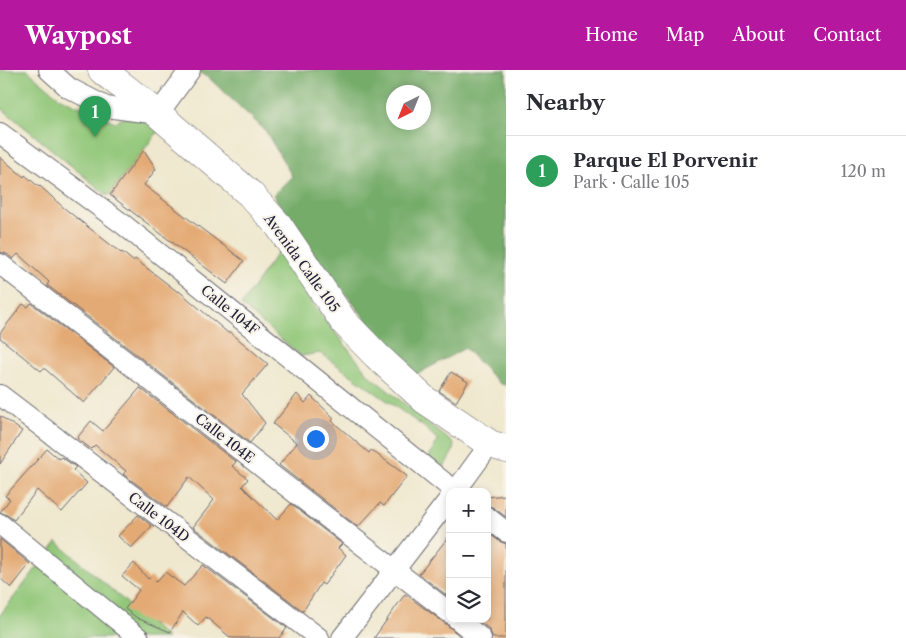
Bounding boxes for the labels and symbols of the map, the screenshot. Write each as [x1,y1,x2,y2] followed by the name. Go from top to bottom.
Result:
[386,85,431,130] north arrow
[79,96,111,137] pin: 1
[260,209,344,316] street label: Avenida Calle 105
[197,281,263,339] street label: Calle 104F
[192,409,258,467] street label: Calle 104E
[303,426,329,452] your location
[125,488,193,546] street label: Calle 104D

